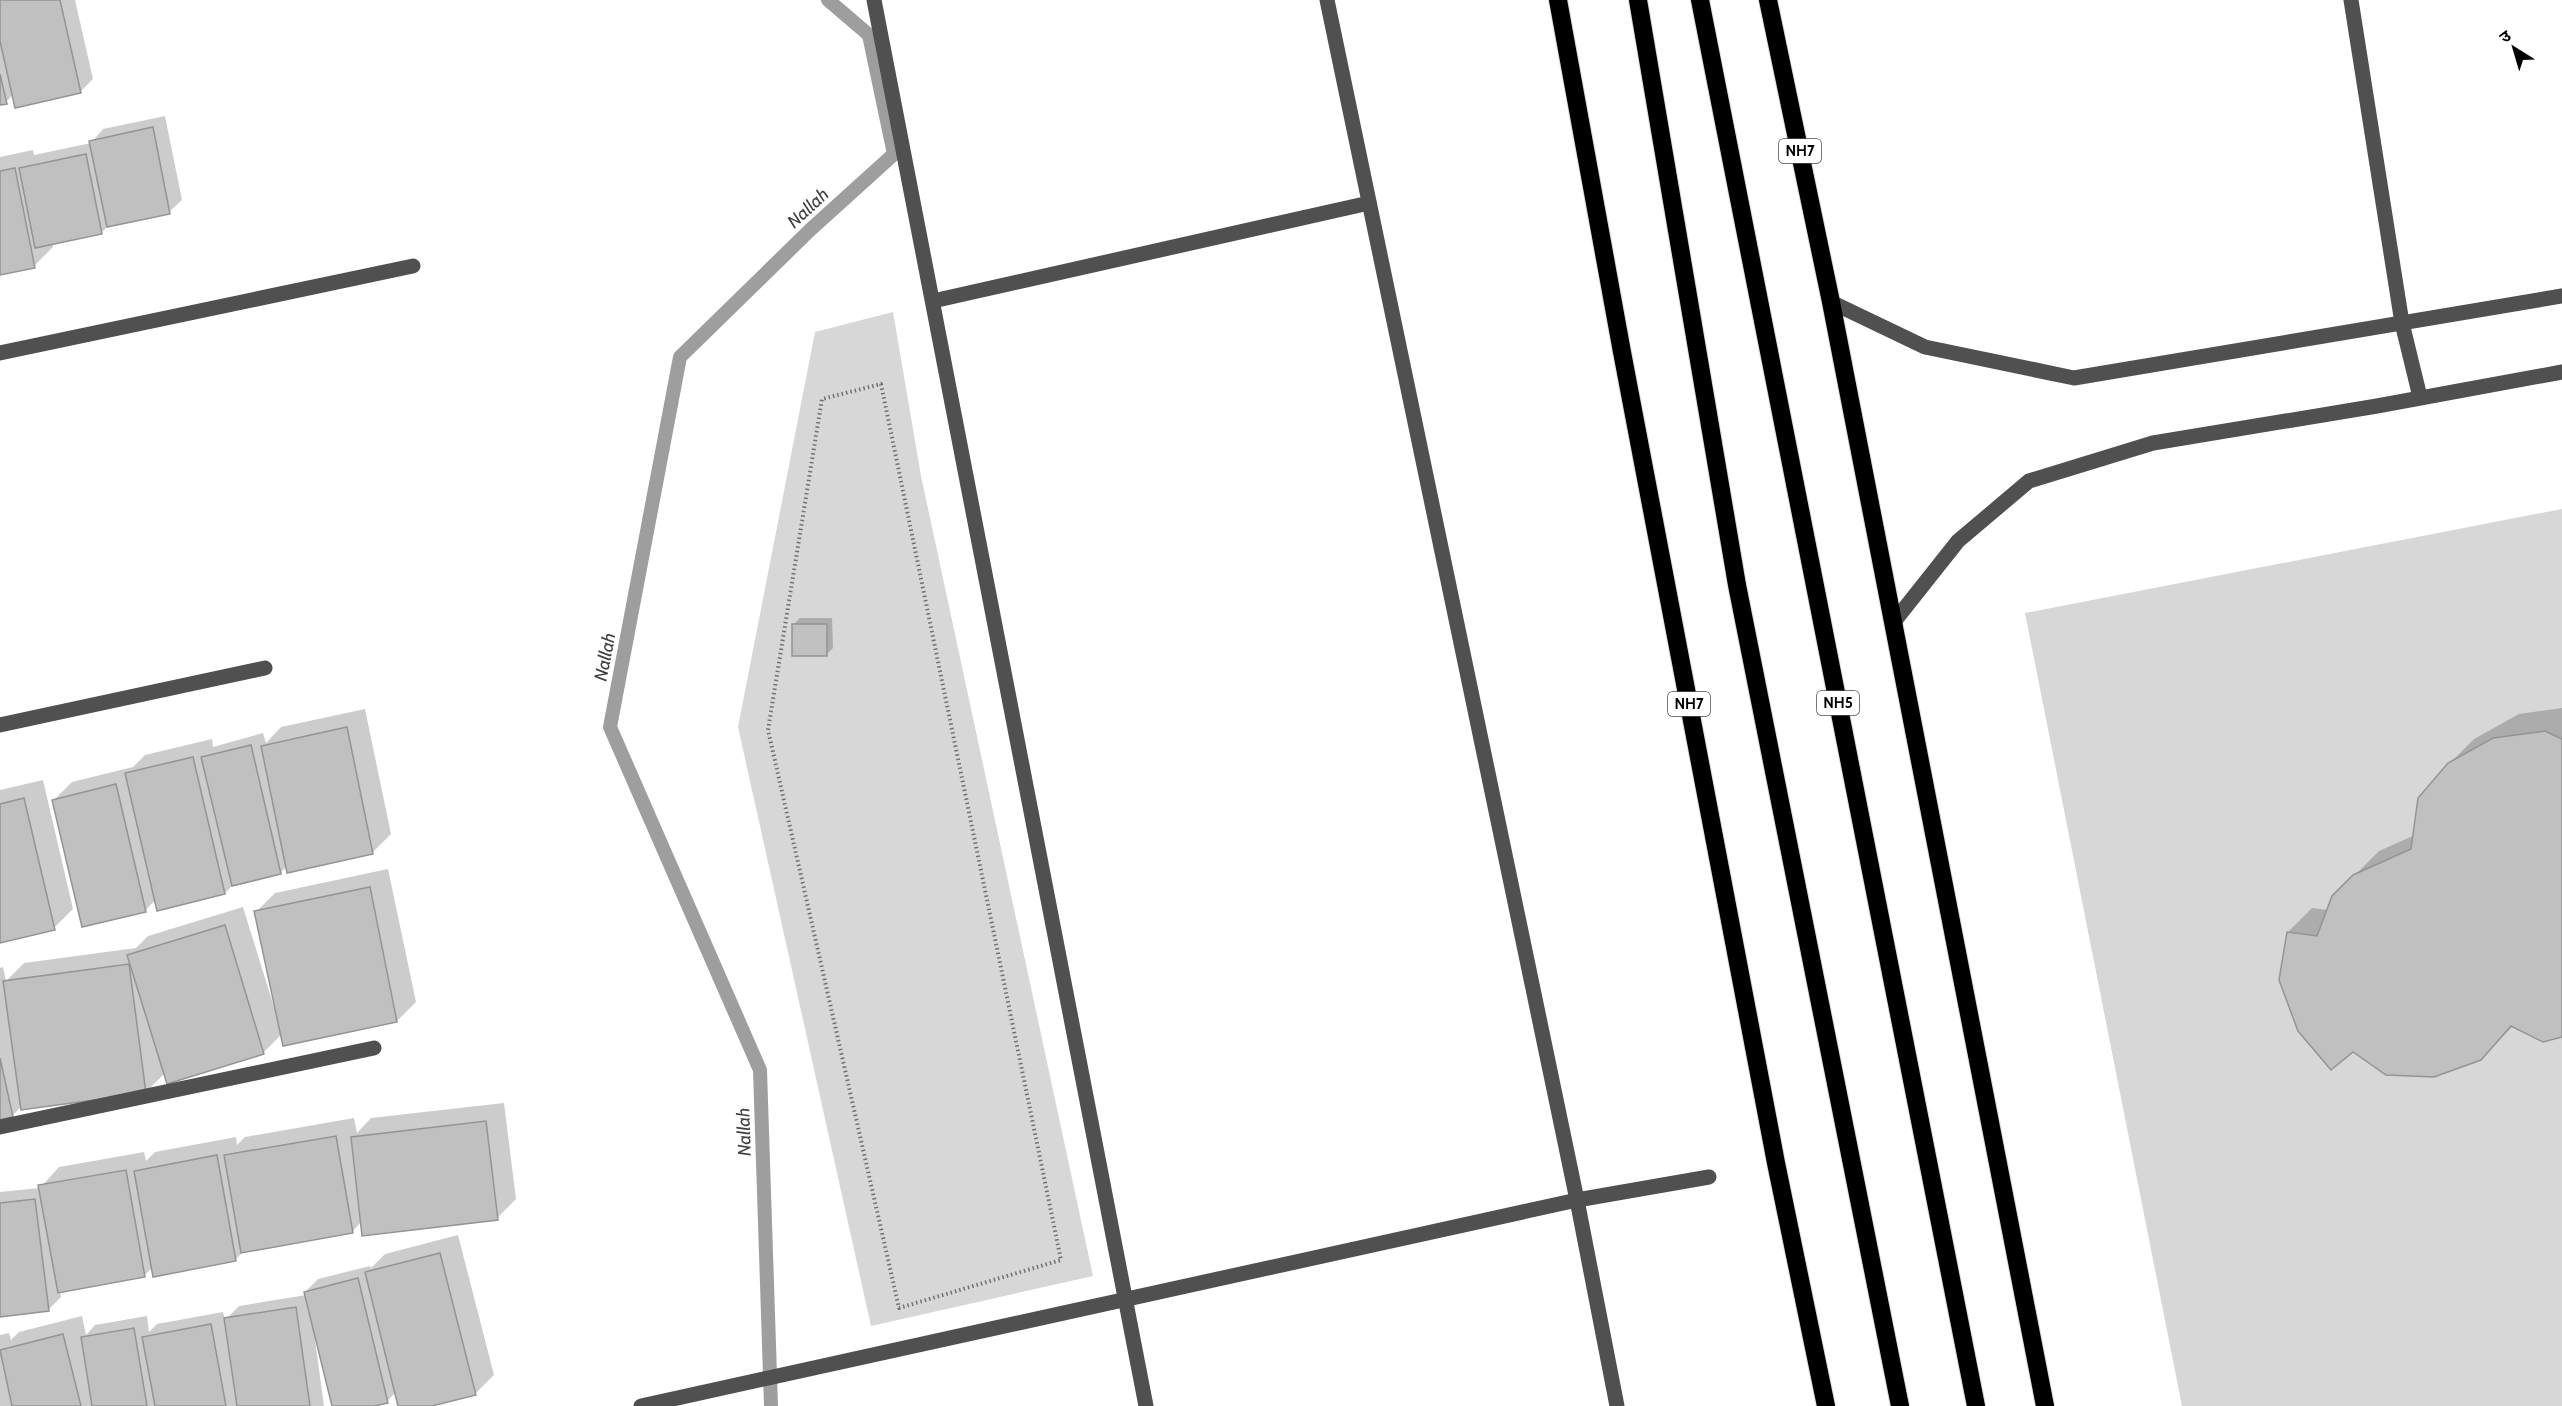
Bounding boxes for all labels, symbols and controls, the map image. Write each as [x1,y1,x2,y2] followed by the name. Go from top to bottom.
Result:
[2484,18,2544,78] north arrow
[2496,26,2515,47] text: उ
[1779,139,1821,163] road number: NH7
[783,183,833,233] water label: Nallah
[590,631,620,683] water label: Nallah
[1817,691,1859,715] road number: NH5
[1668,692,1710,716] road number: NH7
[732,1107,756,1157] water label: Nallah

